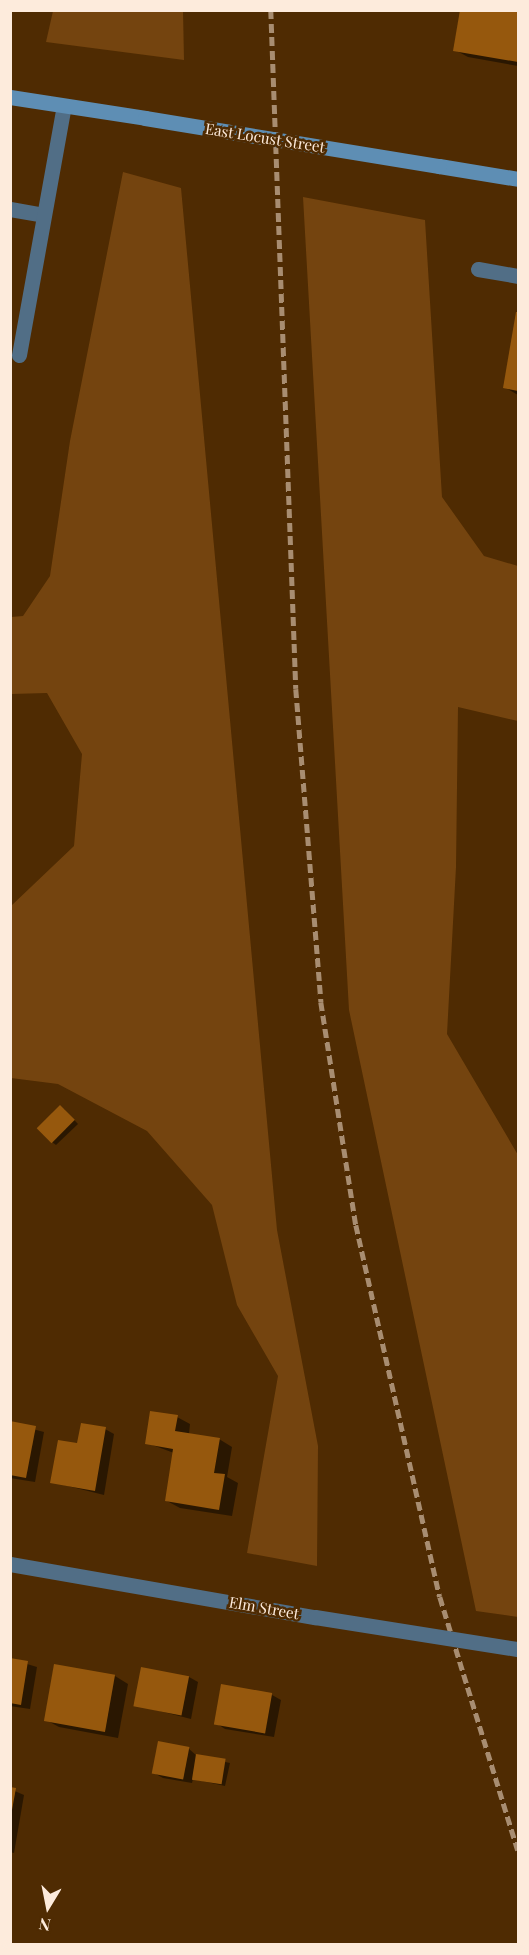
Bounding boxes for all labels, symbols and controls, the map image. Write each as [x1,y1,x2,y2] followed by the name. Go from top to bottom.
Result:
[204,120,326,156] street label: East Locust Street
[228,1593,300,1623] street label: Elm Street
[18,1877,78,1937] north arrow
[37,1914,52,1937] text: N

